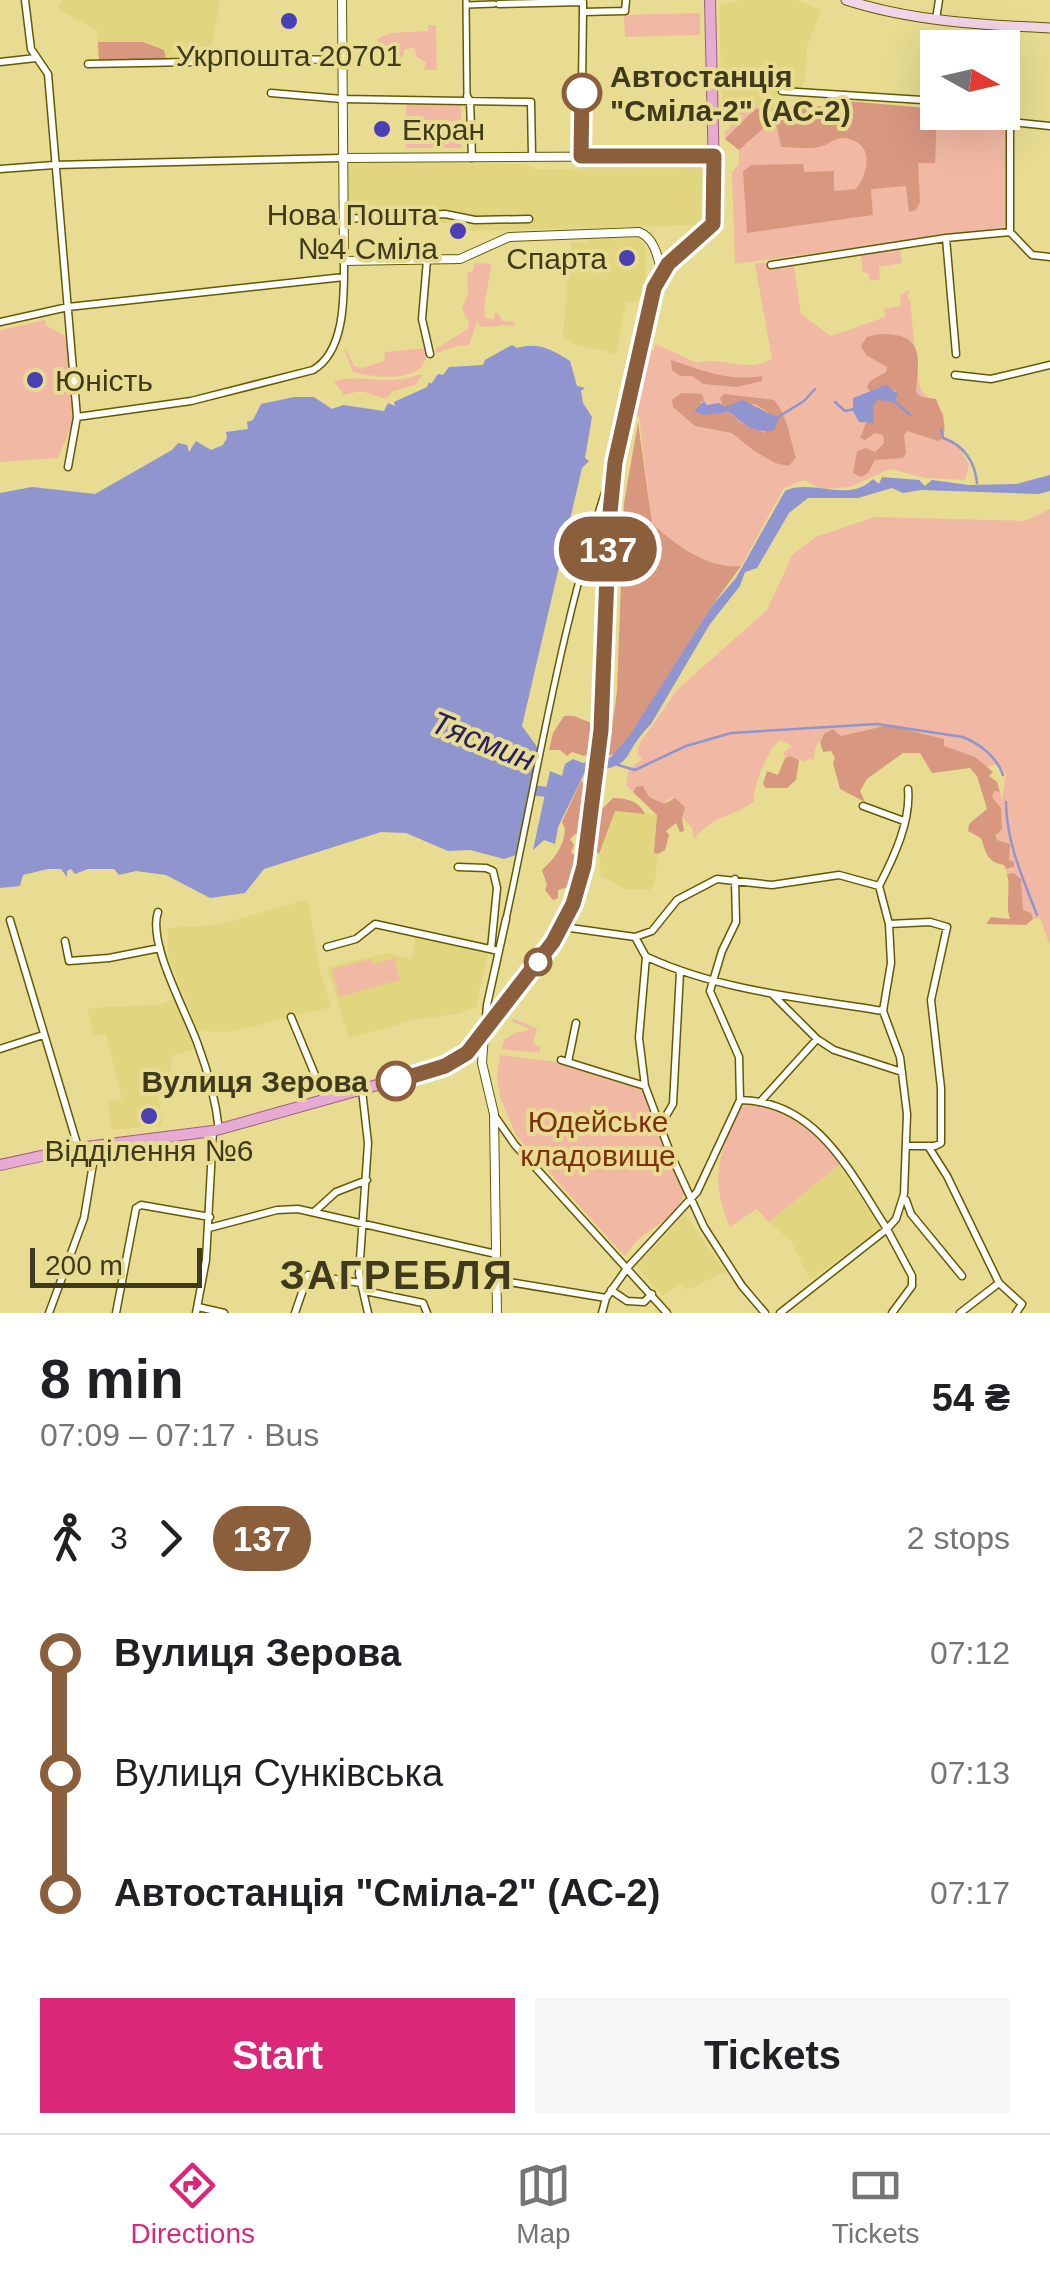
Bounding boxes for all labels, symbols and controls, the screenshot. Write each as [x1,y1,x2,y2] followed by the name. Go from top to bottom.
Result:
[278,10,300,32] marker: Укрпошта 20701
[920,30,1020,130] north arrow
[920,30,1020,130] map controls
[176,39,402,72] place label: Укрпошта 20701
[610,60,851,127] place label: Автостанція "Сміла-2" (АС-2)
[563,74,601,112] marker: Автостанція "Сміла-2" (АС-2)
[402,113,485,146] place label: Екран
[371,118,393,140] marker: Екран
[267,198,438,265] place label: Нова Пошта №4 Сміла
[447,220,469,242] marker: Нова Пошта №4 Сміла
[506,242,607,275] place label: Спарта
[616,247,638,269] marker: Спарта
[55,364,153,397] place label: Юність
[24,369,46,391] marker: Юність
[550,516,666,582] line badge: 137
[579,530,637,569] text: 137
[426,704,540,778] water label: Тясмин
[525,949,551,975] unlabelled marker
[377,1062,415,1100] marker: Вулиця Зерова
[141,1065,368,1098] place label: Вулиця Зерова
[138,1105,160,1127] marker: Відділення №6
[520,1105,676,1172] park label: Юдейське кладовище
[44,1134,254,1167] place label: Відділення №6
[30,1243,202,1288] scale bar
[45,1250,123,1281] text: 200 m
[280,1253,514,1297] district label: ЗАГРЕБЛЯ
[40,1348,184,1410] text: 8 min
[932,1377,1010,1419] text: 54 ₴
[40,1417,319,1453] text: 07:09 – 07:17 · Bus
[40,1511,95,1566] icon: walk
[143,1511,198,1566] icon: forward
[233,1519,291,1558] text: 137
[110,1520,128,1556] text: 3
[907,1520,1010,1556] text: 2 stops
[114,1632,401,1674] text: Вулиця Зерова
[930,1635,1010,1671] text: 07:12
[114,1752,443,1794] text: Вулиця Сунківська
[930,1755,1010,1791] text: 07:13
[114,1872,660,1914] text: Автостанція "Сміла-2" (АС-2)
[930,1875,1010,1911] text: 07:17
[40,1998,515,2113] button: Start
[535,1998,1010,2113] button: Tickets
[130,2158,255,2250] tab: Directions
[516,2158,571,2250] tab: Map
[832,2158,920,2250] tab: Tickets

